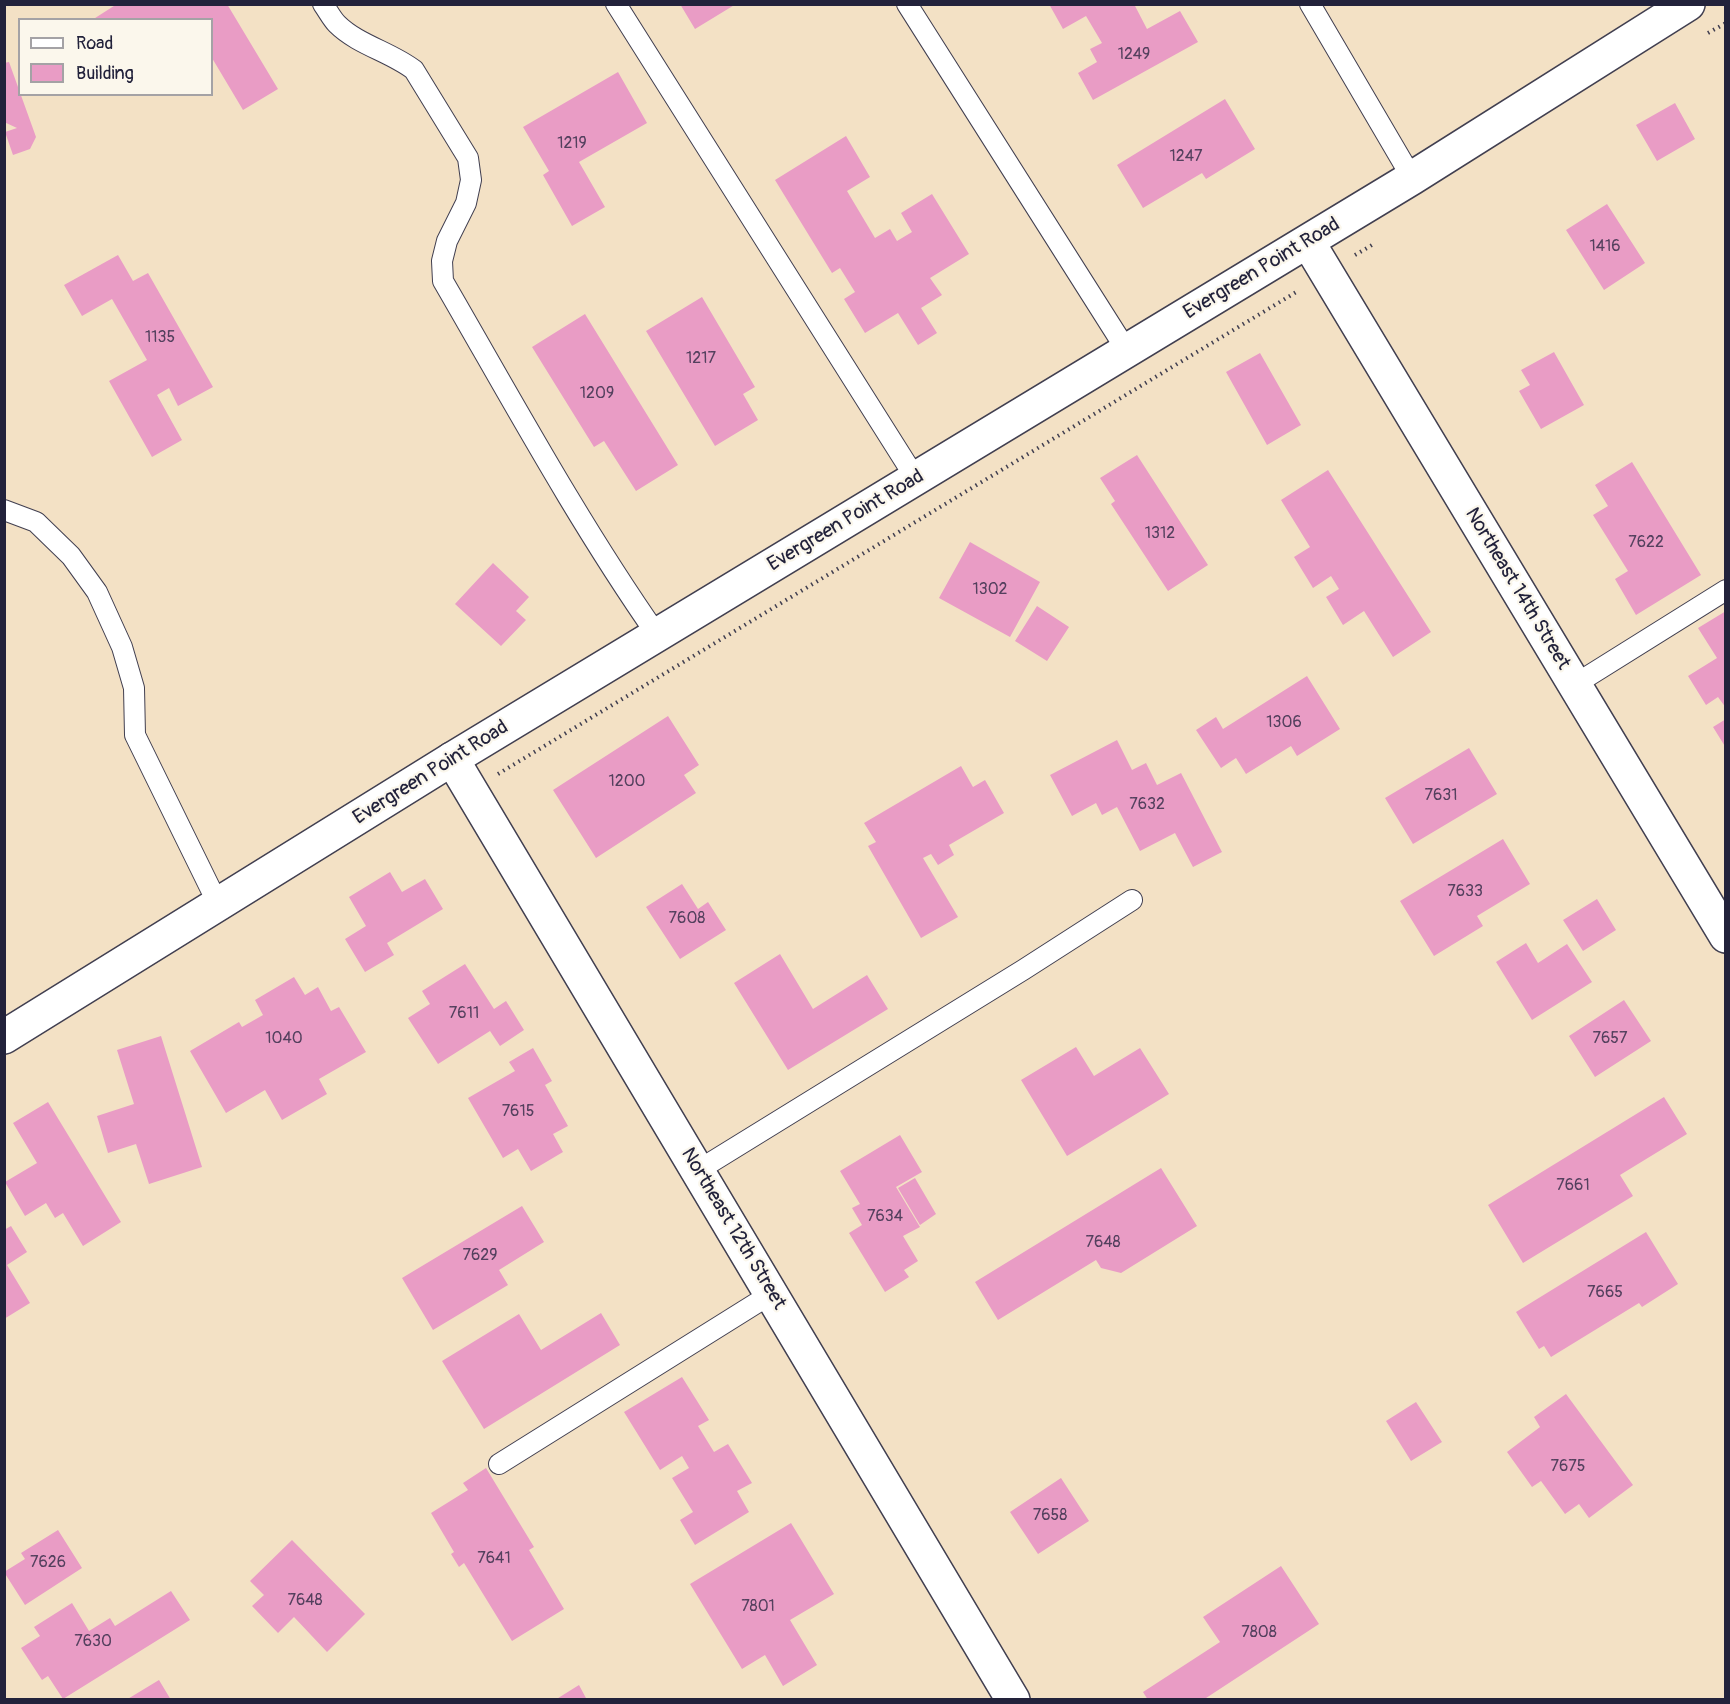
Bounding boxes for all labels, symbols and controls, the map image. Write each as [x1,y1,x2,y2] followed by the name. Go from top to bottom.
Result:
[18,18,213,96] legend
[76,32,113,55] text: Road
[1118,45,1150,65] house number: 1249
[76,62,134,85] text: Building
[557,134,587,154] house number: 1219
[1170,147,1202,167] house number: 1247
[1179,213,1345,325] street label: Evergreen Point Road
[1589,237,1621,257] house number: 1416
[145,328,175,348] house number: 1135
[686,349,716,369] house number: 1217
[580,384,614,404] house number: 1209
[763,465,929,577] street label: Evergreen Point Road
[1459,504,1575,674] street label: Northeast 14th Street
[1145,524,1175,544] house number: 1312
[1628,533,1664,553] house number: 7622
[972,580,1008,600] house number: 1302
[1266,713,1302,733] house number: 1306
[349,716,513,830] street label: Evergreen Point Road
[608,772,646,792] house number: 1200
[1425,786,1457,806] house number: 7631
[1129,795,1165,815] house number: 7632
[1447,882,1483,902] house number: 7633
[669,909,705,929] house number: 7608
[449,1004,479,1024] house number: 7611
[265,1029,303,1049] house number: 1040
[1593,1029,1627,1049] house number: 7657
[502,1102,534,1122] house number: 7615
[675,1144,791,1314] street label: Northeast 12th Street
[1556,1176,1590,1196] house number: 7661
[867,1207,903,1227] house number: 7634
[1085,1233,1121,1253] house number: 7648
[463,1246,497,1266] house number: 7629
[1587,1283,1623,1303] house number: 7665
[1551,1457,1585,1477] house number: 7675
[1033,1506,1067,1526] house number: 7658
[477,1549,511,1569] house number: 7641
[30,1553,66,1573] house number: 7626
[287,1591,323,1611] house number: 7648
[741,1597,775,1617] house number: 7801
[1241,1623,1277,1643] house number: 7808
[74,1632,112,1652] house number: 7630

